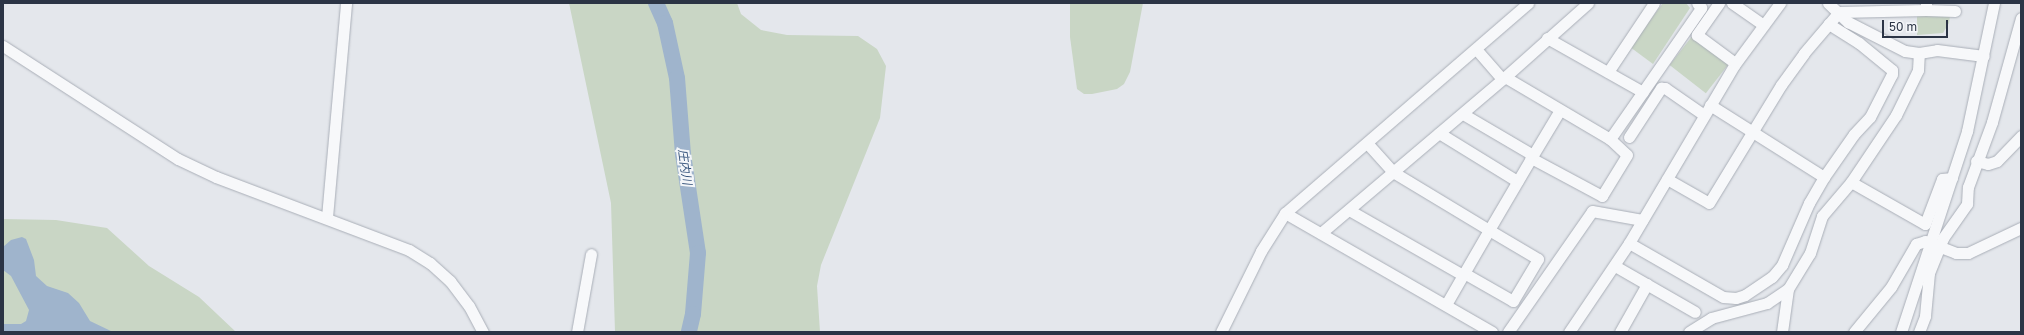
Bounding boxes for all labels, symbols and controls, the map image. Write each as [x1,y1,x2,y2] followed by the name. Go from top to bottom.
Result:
[1884,12,1950,38] scale bar
[1889,19,1917,34] text: 50 m
[675,148,695,186] water label: 庄内川

